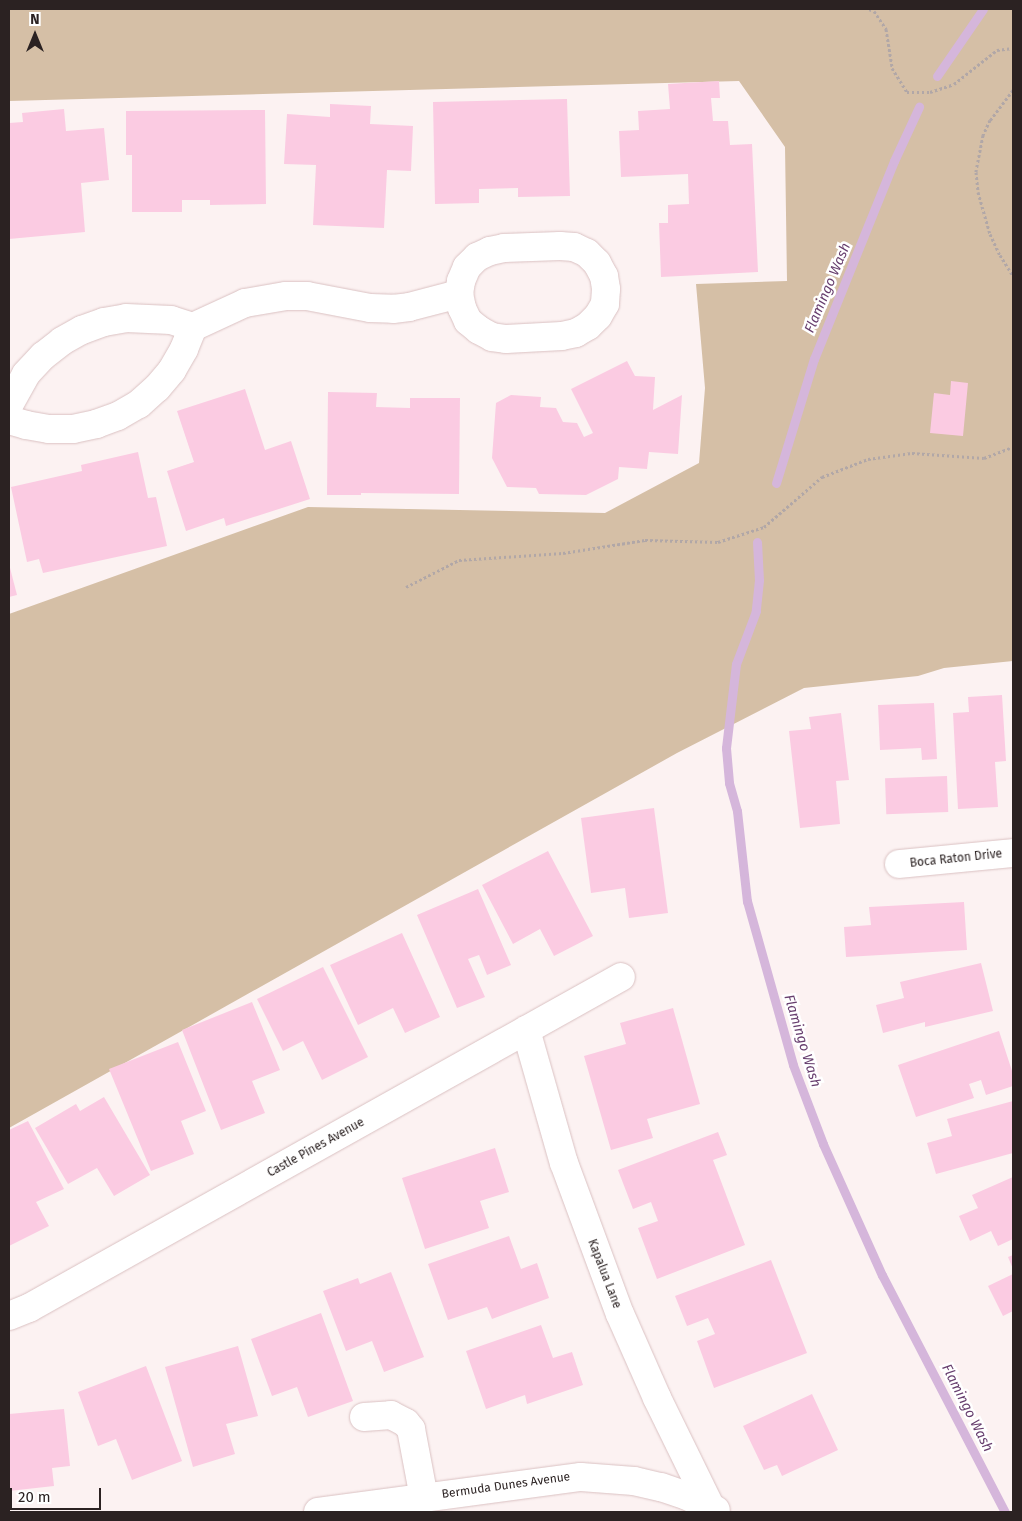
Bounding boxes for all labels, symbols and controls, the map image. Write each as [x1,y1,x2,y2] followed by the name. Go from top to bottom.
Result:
[10,10,60,60] north arrow
[30,11,40,28] text: N
[801,240,855,336] water label: Flamingo Wash
[909,847,1003,871] street label: Boca Raton Drive
[780,993,824,1089] water label: Flamingo Wash
[265,1115,367,1181] street label: Castle Pines Avenue
[584,1237,624,1311] street label: Kapalua Lane
[938,1361,996,1455] water label: Flamingo Wash
[441,1470,571,1502] street label: Bermuda Dunes Avenue
[12,1478,104,1510] scale bar
[18,1488,51,1506] text: 20 m

